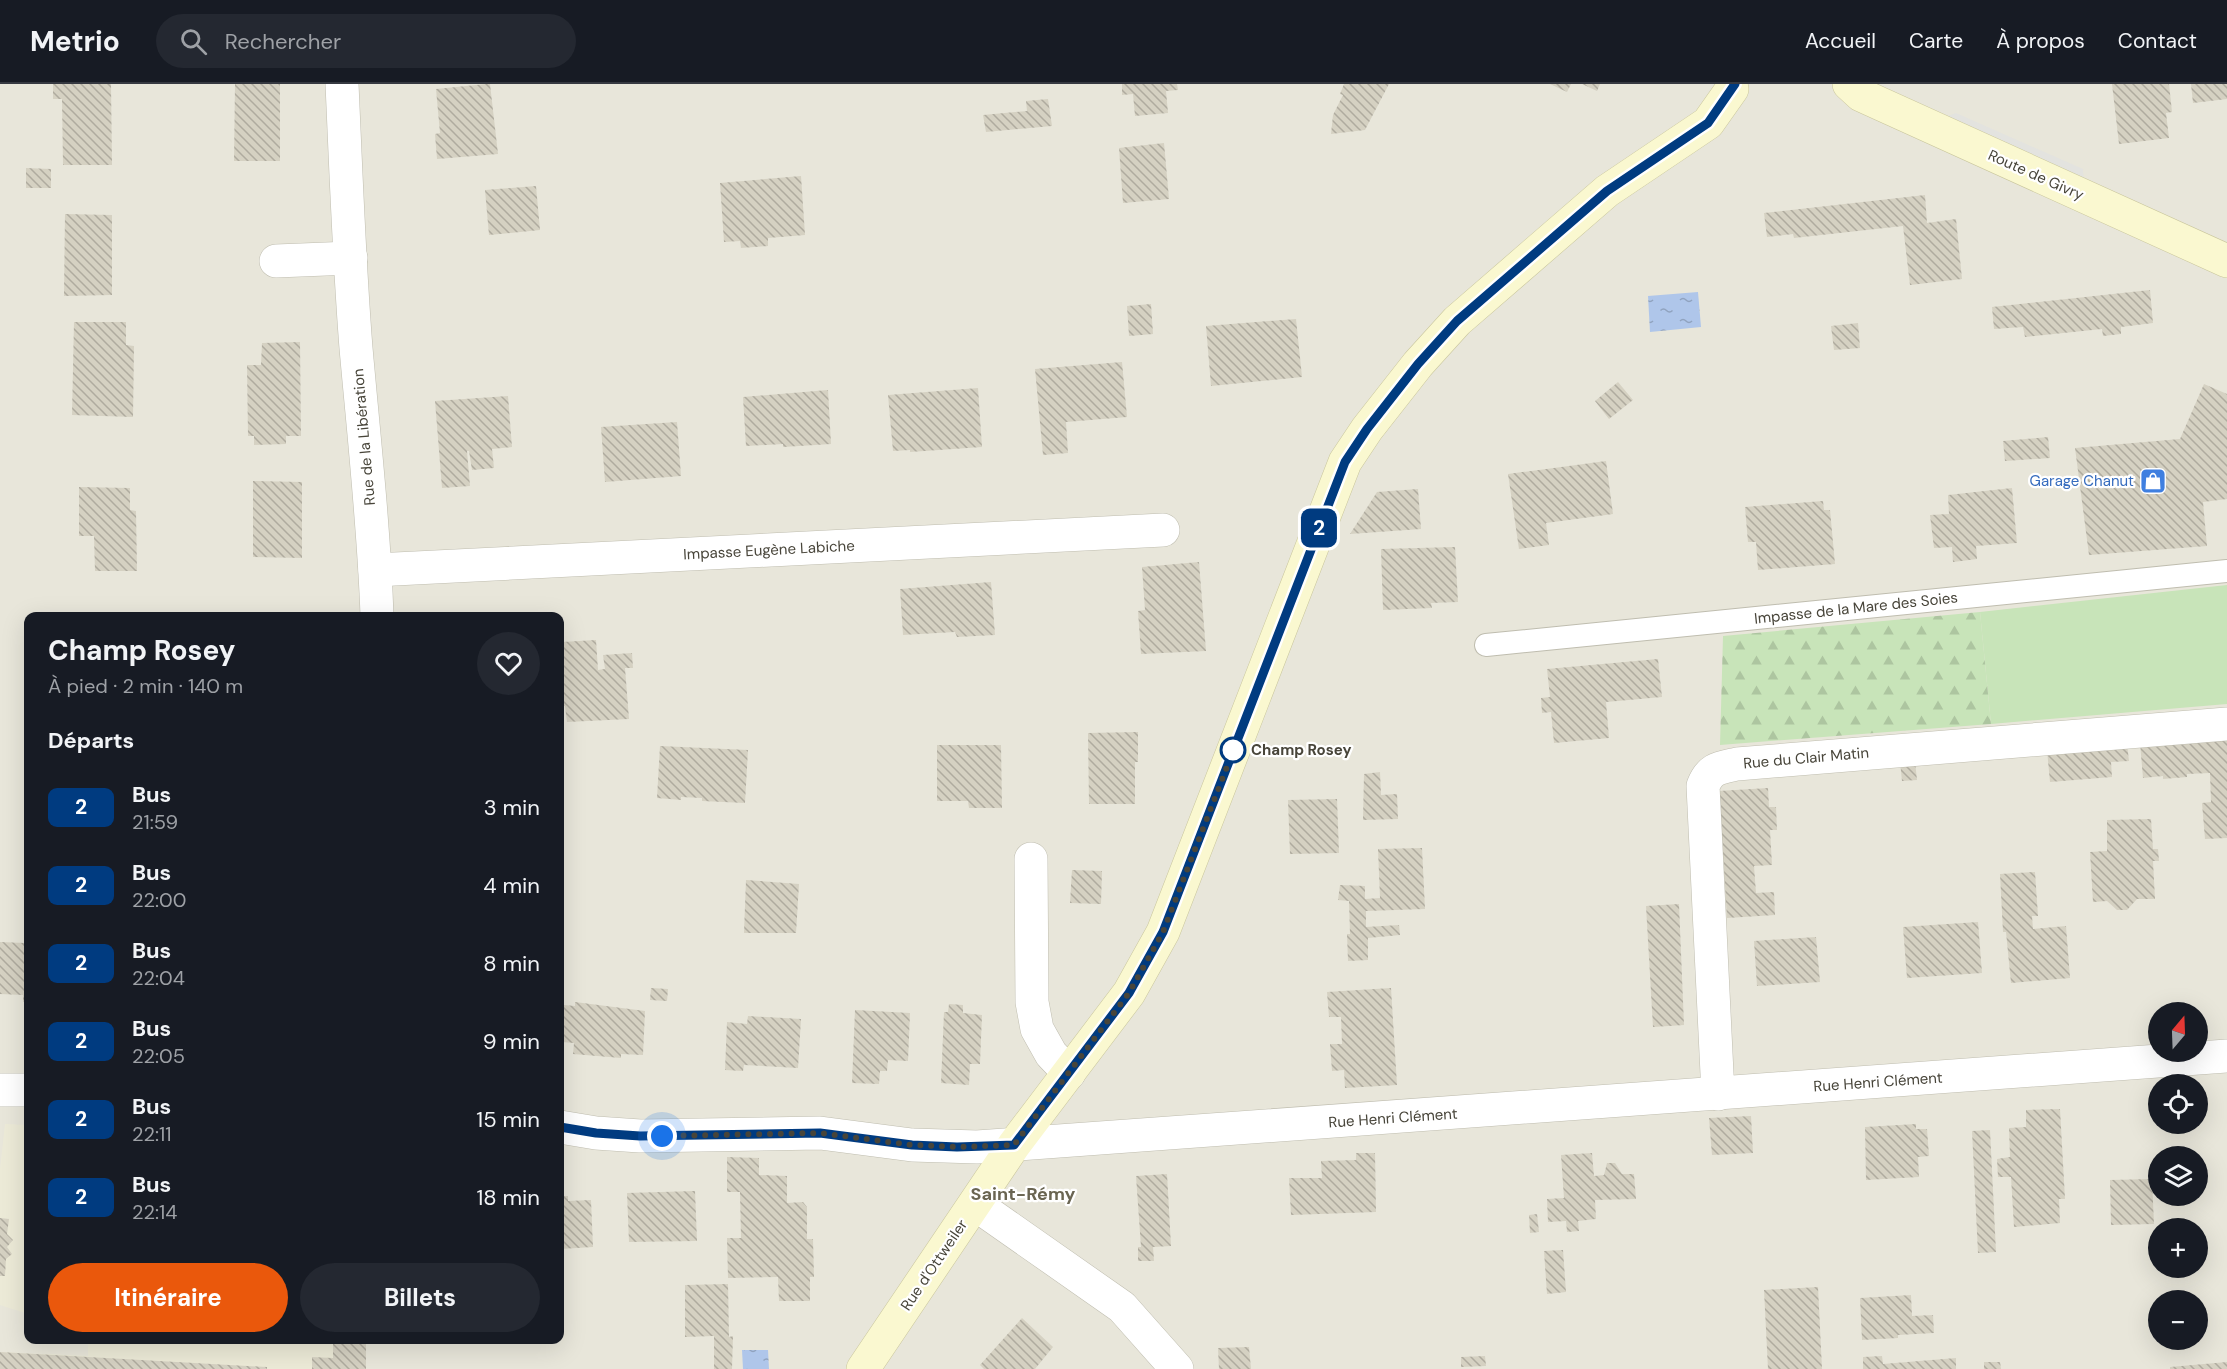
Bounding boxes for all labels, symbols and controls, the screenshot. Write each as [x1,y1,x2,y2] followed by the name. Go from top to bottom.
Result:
[156,14,576,68] search box
[30,23,120,60] text: Metrio
[177,25,210,58] icon: search
[225,27,341,56] text: Rechercher
[1805,27,1876,55] text: Accueil
[1909,27,1963,55] text: Carte
[1996,27,2085,55] text: À propos
[2118,27,2197,55] text: Contact
[1985,145,2088,205] street label: Route de Givry
[348,368,380,506] street label: Rue de la Libération
[2138,466,2168,496] shop icon: Garage Chanut
[2030,471,2134,491] place label: Garage Chanut
[1300,508,1338,548] line badge: 2
[1313,514,1325,542] text: 2
[683,536,855,564] street label: Impasse Eugène Labiche
[1753,587,1959,629] street label: Impasse de la Mare des Soies
[48,632,236,669] text: Champ Rosey
[477,632,540,695] button: heart
[48,673,243,699] text: À pied · 2 min · 140 m
[48,726,134,755] text: Départs
[1220,737,1246,763] marker: Champ Rosey
[1251,740,1351,760] place label: Champ Rosey
[1742,743,1870,773] street label: Rue du Clair Matin
[132,780,171,809] text: Bus
[75,793,87,821] text: 2
[484,793,540,822] text: 3 min
[132,809,178,835] text: 21:59
[132,858,171,887] text: Bus
[75,871,87,899] text: 2
[483,871,540,900] text: 4 min
[132,887,186,913] text: 22:00
[132,936,171,965] text: Bus
[75,949,87,977] text: 2
[483,949,540,978] text: 8 min
[132,965,185,991] text: 22:04
[2148,1002,2208,1062] north arrow
[2148,1002,2208,1350] map controls
[132,1014,171,1043] text: Bus
[75,1027,87,1055] text: 2
[483,1027,540,1056] text: 9 min
[132,1043,185,1069] text: 22:05
[1813,1067,1943,1096] street label: Rue Henri Clément
[2148,1074,2208,1134] button: locate
[132,1092,171,1121] text: Bus
[1328,1103,1458,1132] street label: Rue Henri Clément
[75,1105,87,1133] text: 2
[476,1105,540,1134] text: 15 min
[132,1121,172,1147] text: 22:11
[647,1121,677,1151] your location
[2148,1146,2208,1206] button: layers
[132,1170,171,1199] text: Bus
[971,1182,1076,1206] district label: Saint-Rémy
[75,1183,87,1211] text: 2
[476,1183,540,1212] text: 18 min
[132,1199,177,1225] text: 22:14
[896,1215,972,1314] street label: Rue d'Ottweiler
[2148,1218,2208,1278] button: +
[48,1263,288,1332] button: Itinéraire
[300,1263,540,1332] button: Billets
[2148,1290,2208,1350] button: −

